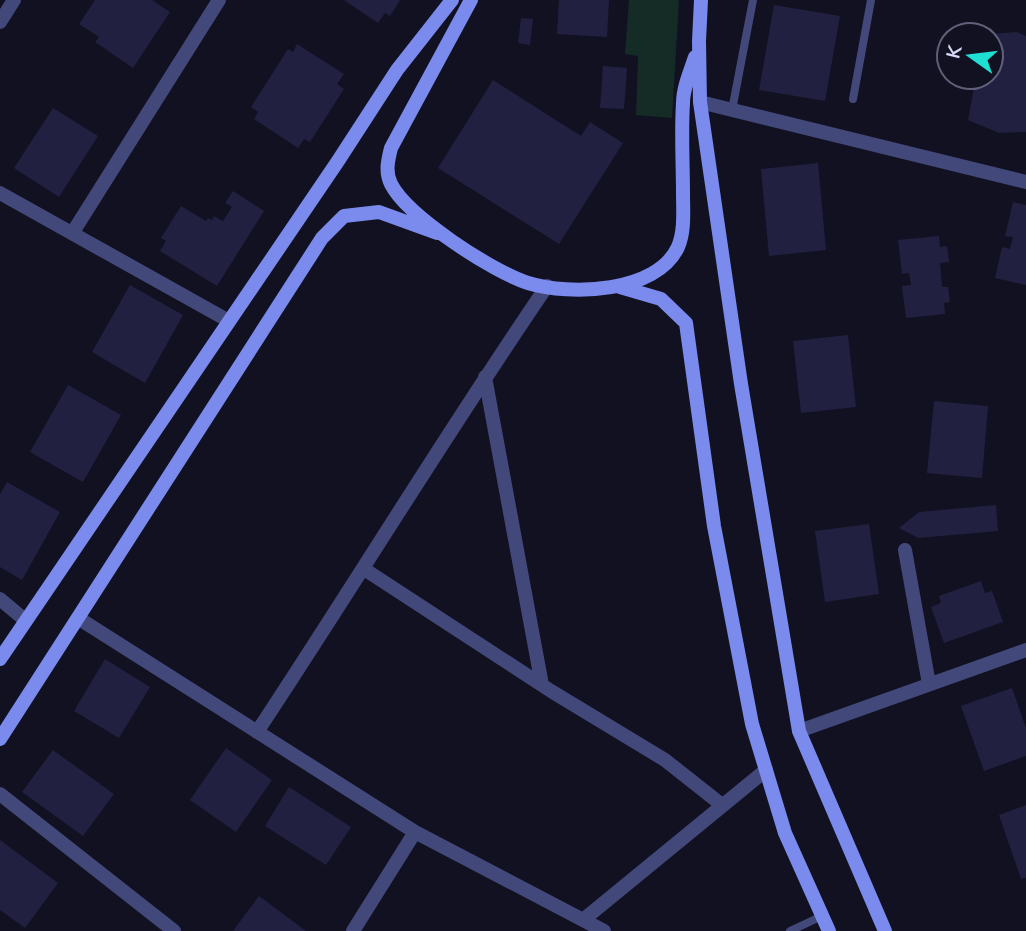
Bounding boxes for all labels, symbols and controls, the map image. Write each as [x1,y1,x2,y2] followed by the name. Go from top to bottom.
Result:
[935,21,1005,91] north arrow
[940,42,969,61] text: K

